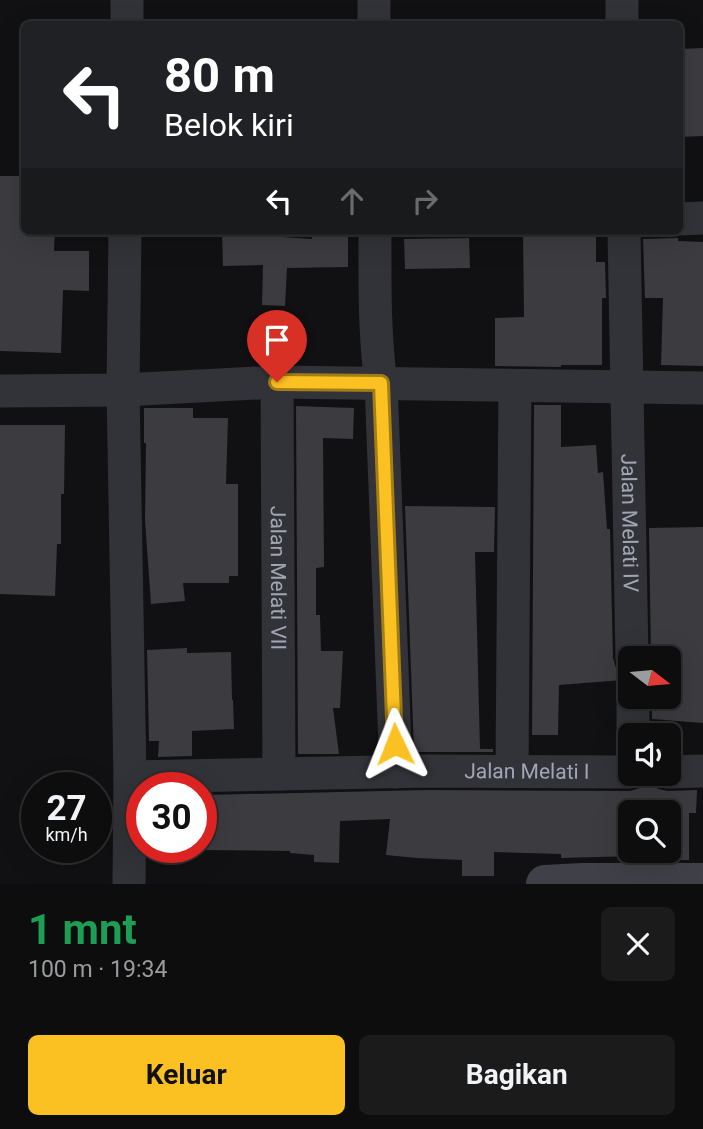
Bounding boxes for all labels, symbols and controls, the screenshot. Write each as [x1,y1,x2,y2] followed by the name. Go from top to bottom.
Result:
[164,47,275,104] text: 80 m
[49,49,140,140] icon: left
[164,106,294,144] text: Belok kiri
[260,182,298,220] icon: left
[333,182,371,220] icon: ahead
[406,182,444,220] icon: right
[247,310,307,382] pin
[258,321,296,359] icon: arrive
[616,453,643,593] street label: Jalan Melati IV
[266,506,290,650] street label: Jalan Melati VII
[618,646,681,709] north arrow
[618,646,681,863] map controls
[358,707,432,781] position arrow
[618,723,681,786] button: sound
[464,759,590,784] street label: Jalan Melati I
[126,772,217,863] speed limit sign: 30
[46,788,87,829] text: 27
[618,800,681,863] button: search
[45,824,88,845] text: km/h
[28,905,137,954] text: 1 mnt
[601,907,675,981] button: close
[28,956,167,983] text: 100 m · 19:34
[28,1035,345,1115] button: Keluar
[359,1035,675,1115] button: Bagikan

